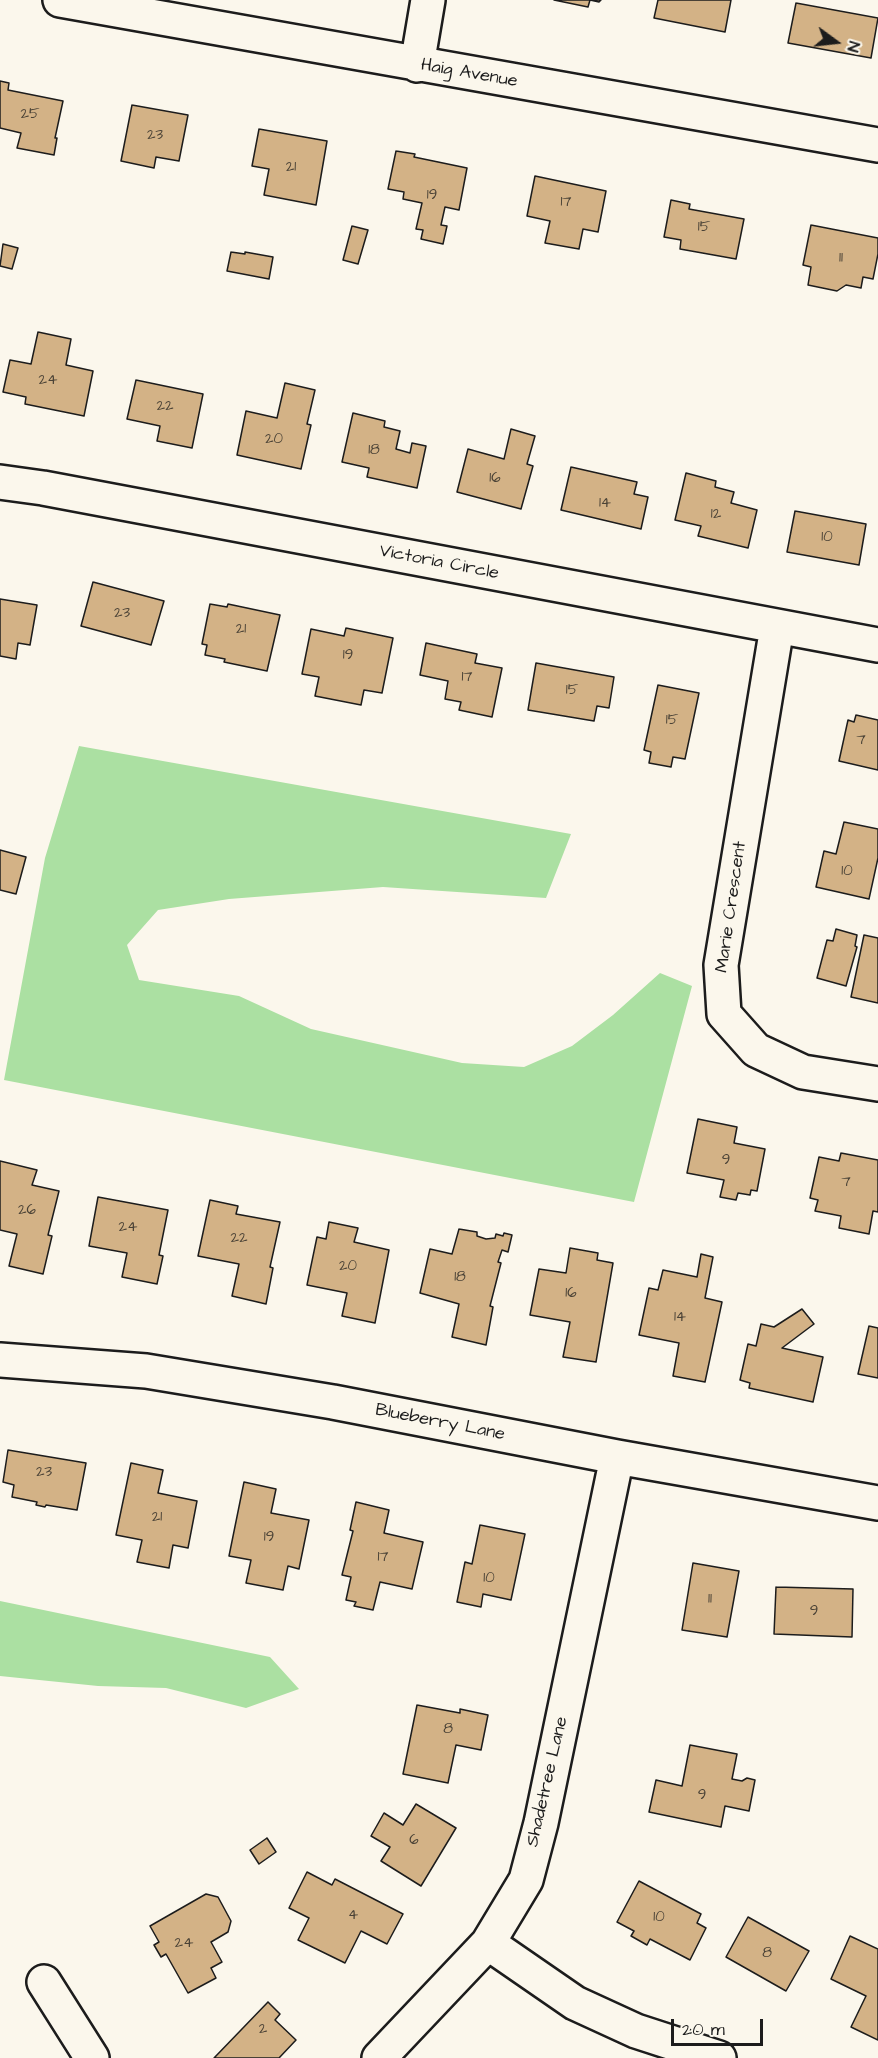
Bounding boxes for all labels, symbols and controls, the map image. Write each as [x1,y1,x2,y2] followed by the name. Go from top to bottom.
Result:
[806,12,866,72] north arrow
[841,39,865,54] text: N
[419,55,519,93] street label: Haig Avenue
[20,106,40,124] house number: 25
[147,127,163,145] house number: 23
[286,159,296,177] house number: 21
[427,187,437,205] house number: 19
[560,194,572,212] house number: 17
[698,219,710,237] house number: 15
[839,250,843,268] house number: 11
[39,372,57,390] house number: 24
[156,398,174,416] house number: 22
[265,431,283,449] house number: 20
[368,442,380,460] house number: 18
[489,470,501,488] house number: 16
[599,495,611,513] house number: 14
[711,506,721,524] house number: 12
[821,529,833,547] house number: 10
[377,541,501,585] street label: Victoria Circle
[114,605,130,623] house number: 23
[236,621,246,639] house number: 21
[343,647,353,665] house number: 19
[461,669,473,687] house number: 17
[566,682,578,700] house number: 15
[666,712,678,730] house number: 15
[856,732,866,750] house number: 7
[712,840,752,974] street label: Marie Crescent
[841,863,853,881] house number: 10
[722,1152,730,1170] house number: 9
[841,1174,851,1192] house number: 7
[18,1202,36,1220] house number: 26
[119,1219,137,1237] house number: 24
[230,1230,248,1248] house number: 22
[339,1258,357,1276] house number: 20
[454,1269,466,1287] house number: 18
[565,1285,577,1303] house number: 16
[674,1309,686,1327] house number: 14
[373,1400,507,1446] street label: Blueberry Lane
[36,1464,52,1482] house number: 23
[152,1509,162,1527] house number: 21
[264,1529,274,1547] house number: 19
[377,1549,389,1567] house number: 17
[483,1570,495,1588] house number: 10
[708,1591,712,1609] house number: 11
[810,1603,818,1621] house number: 9
[523,1715,573,1849] street label: Shadetree Lane
[443,1721,453,1739] house number: 8
[698,1787,706,1805] house number: 9
[409,1832,419,1850] house number: 6
[348,1907,358,1925] house number: 4
[653,1909,665,1927] house number: 10
[175,1935,193,1953] house number: 24
[762,1945,772,1963] house number: 8
[674,2007,766,2045] scale bar
[682,2017,725,2042] text: 20 m
[259,2021,267,2039] house number: 2

